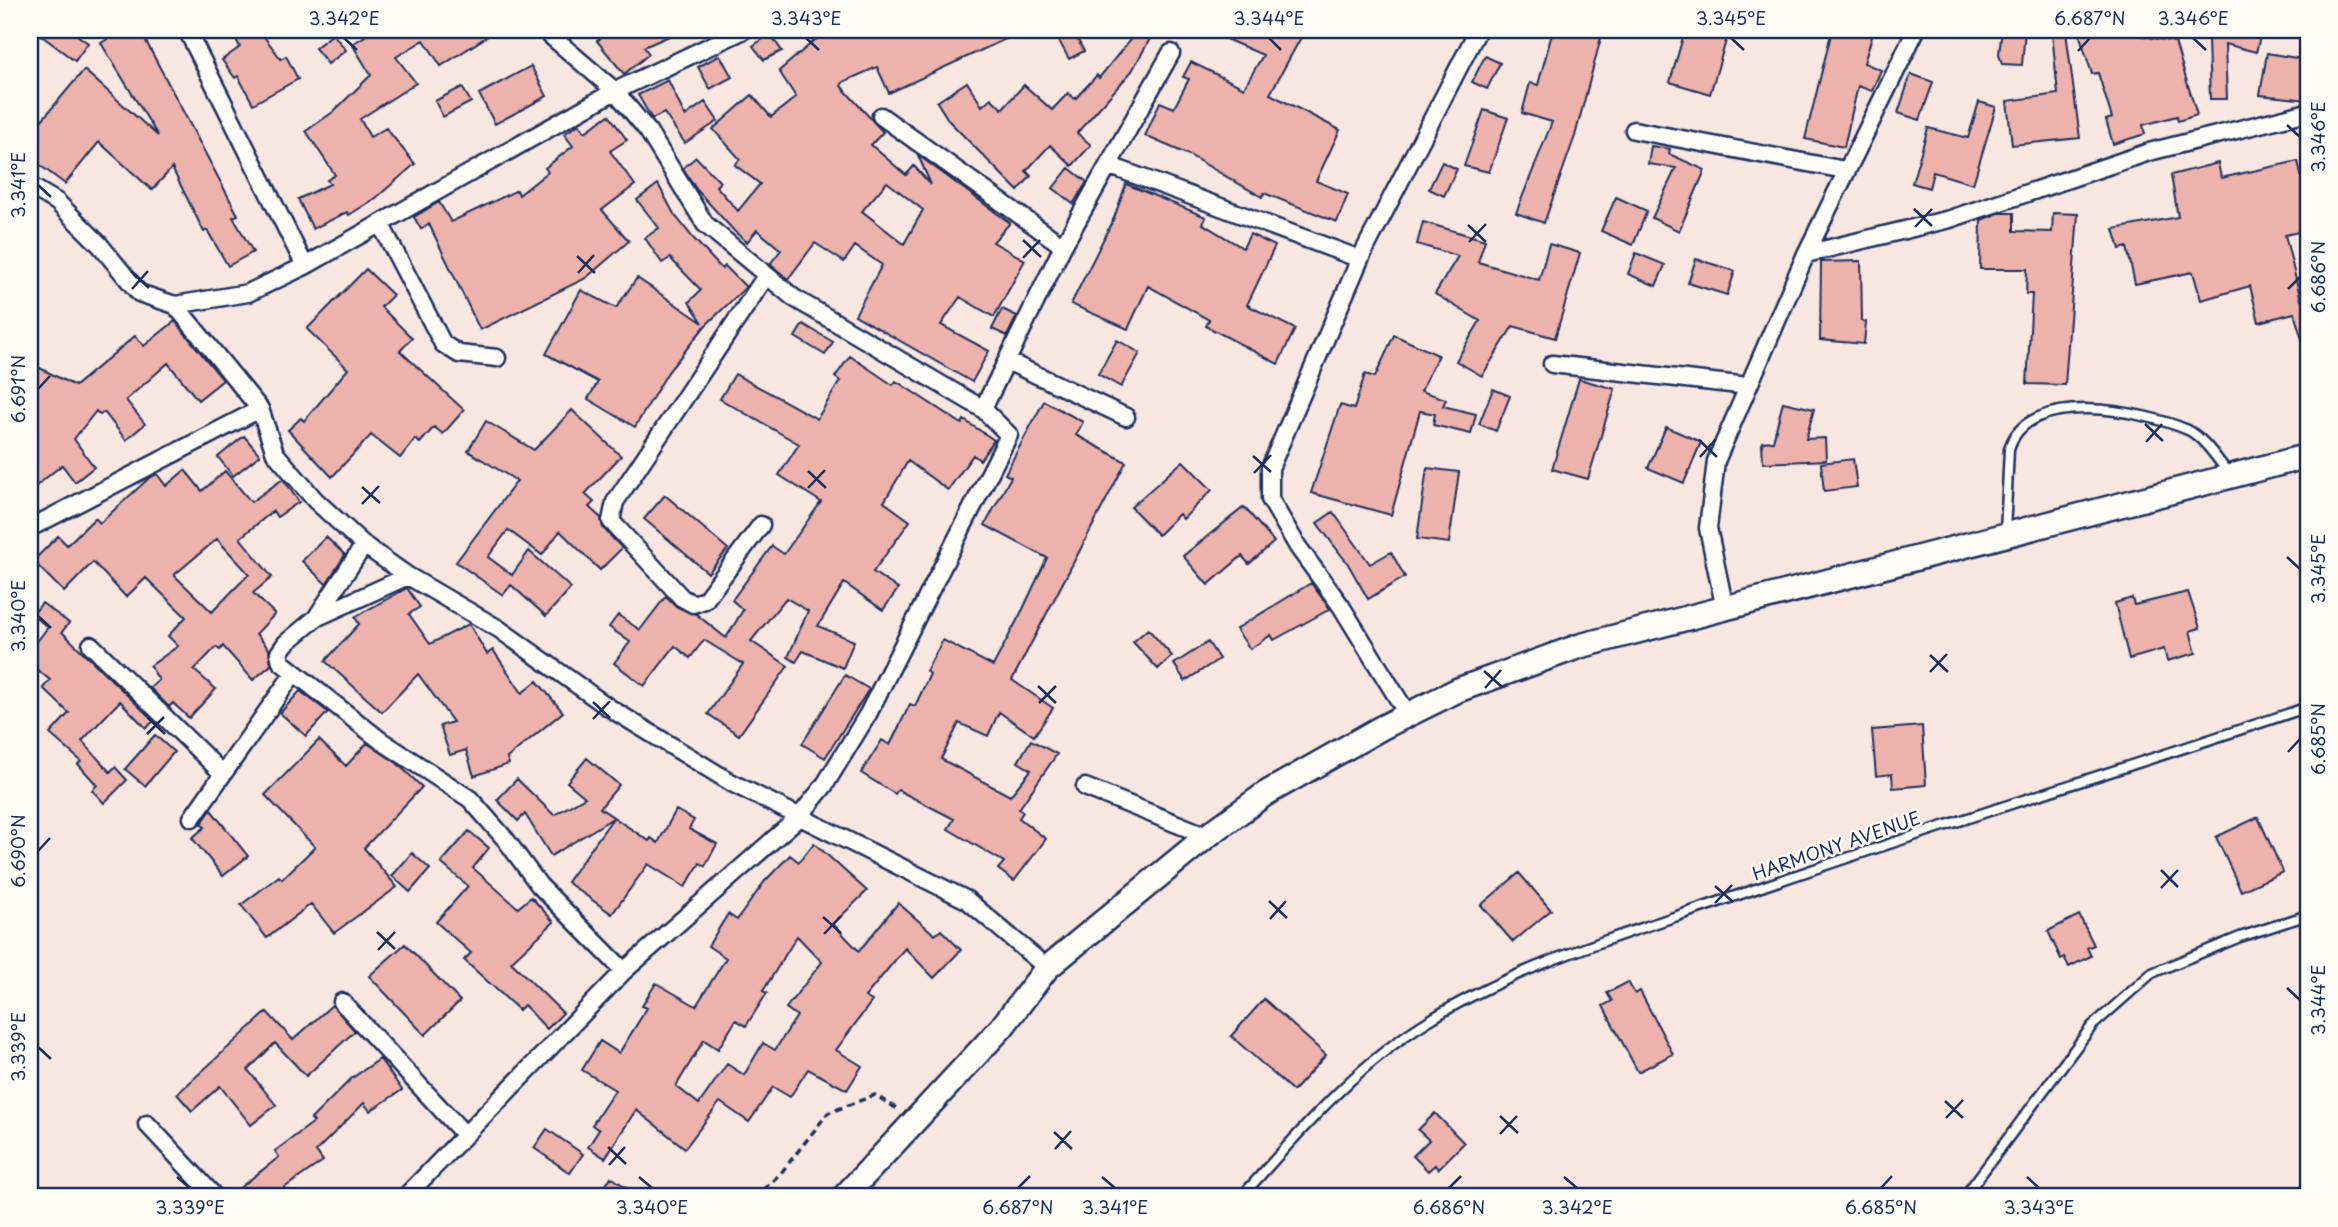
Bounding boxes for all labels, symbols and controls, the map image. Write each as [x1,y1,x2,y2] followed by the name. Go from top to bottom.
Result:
[308,4,380,31] text: 3.342°E
[770,4,842,31] text: 3.343°E
[1233,4,1305,31] text: 3.344°E
[1696,4,1766,31] text: 3.345°E
[2054,4,2126,31] text: 6.687°N
[2157,4,2229,31] text: 3.346°E
[2304,101,2331,173] text: 3.346°E
[4,152,31,218] text: 3.341°E
[2304,241,2331,313] text: 6.686°N
[4,355,31,423] text: 6.691°N
[2304,534,2331,604] text: 3.345°E
[4,580,31,652] text: 3.340°E
[2304,703,2331,775] text: 6.685°N
[1748,804,1924,886] street label: HARMONY AVENUE
[4,814,31,888] text: 6.690°N
[2304,964,2331,1036] text: 3.344°E
[4,1012,31,1082] text: 3.339°E
[155,1193,225,1220] text: 3.339°E
[616,1193,688,1220] text: 3.340°E
[982,1193,1054,1220] text: 6.687°N
[1082,1193,1148,1220] text: 3.341°E
[1413,1193,1485,1220] text: 6.686°N
[1541,1193,1613,1220] text: 3.342°E
[1845,1193,1917,1220] text: 6.685°N
[2003,1193,2075,1220] text: 3.343°E

